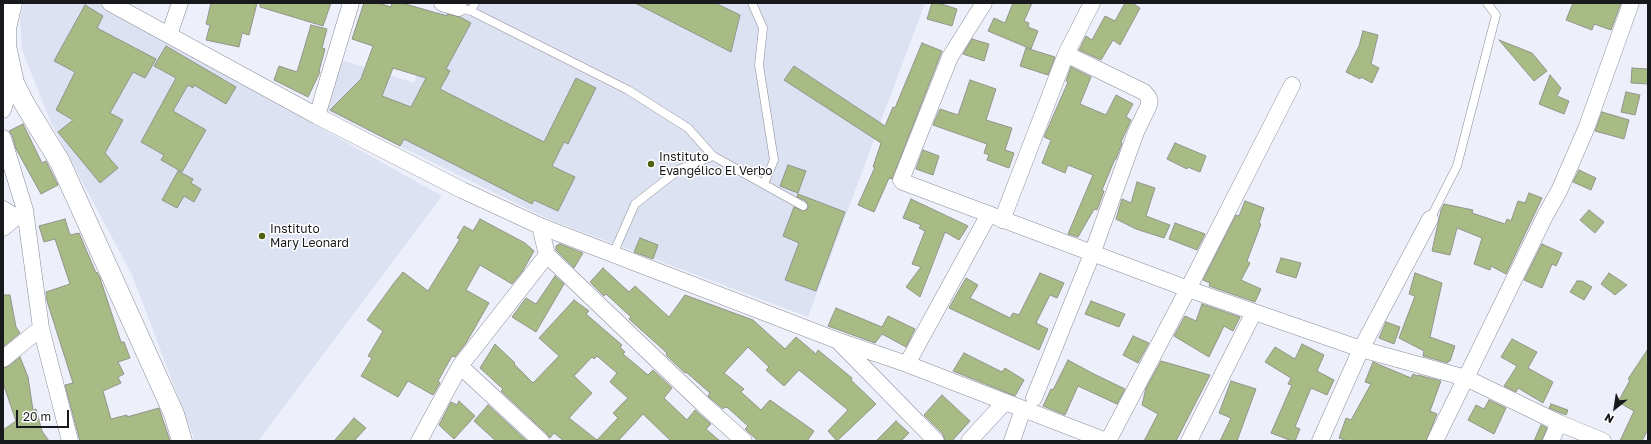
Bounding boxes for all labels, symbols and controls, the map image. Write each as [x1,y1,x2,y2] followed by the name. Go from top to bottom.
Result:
[659,150,773,178] place label: Instituto Evangélico El Verbo
[646,159,656,169] marker: Instituto Evangélico El Verbo
[270,222,349,250] place label: Instituto Mary Leonard
[257,231,267,241] marker: Instituto Mary Leonard
[1595,388,1635,428] north arrow
[18,402,71,428] scale bar
[23,409,51,424] text: 20 m
[1602,411,1616,427] text: N

